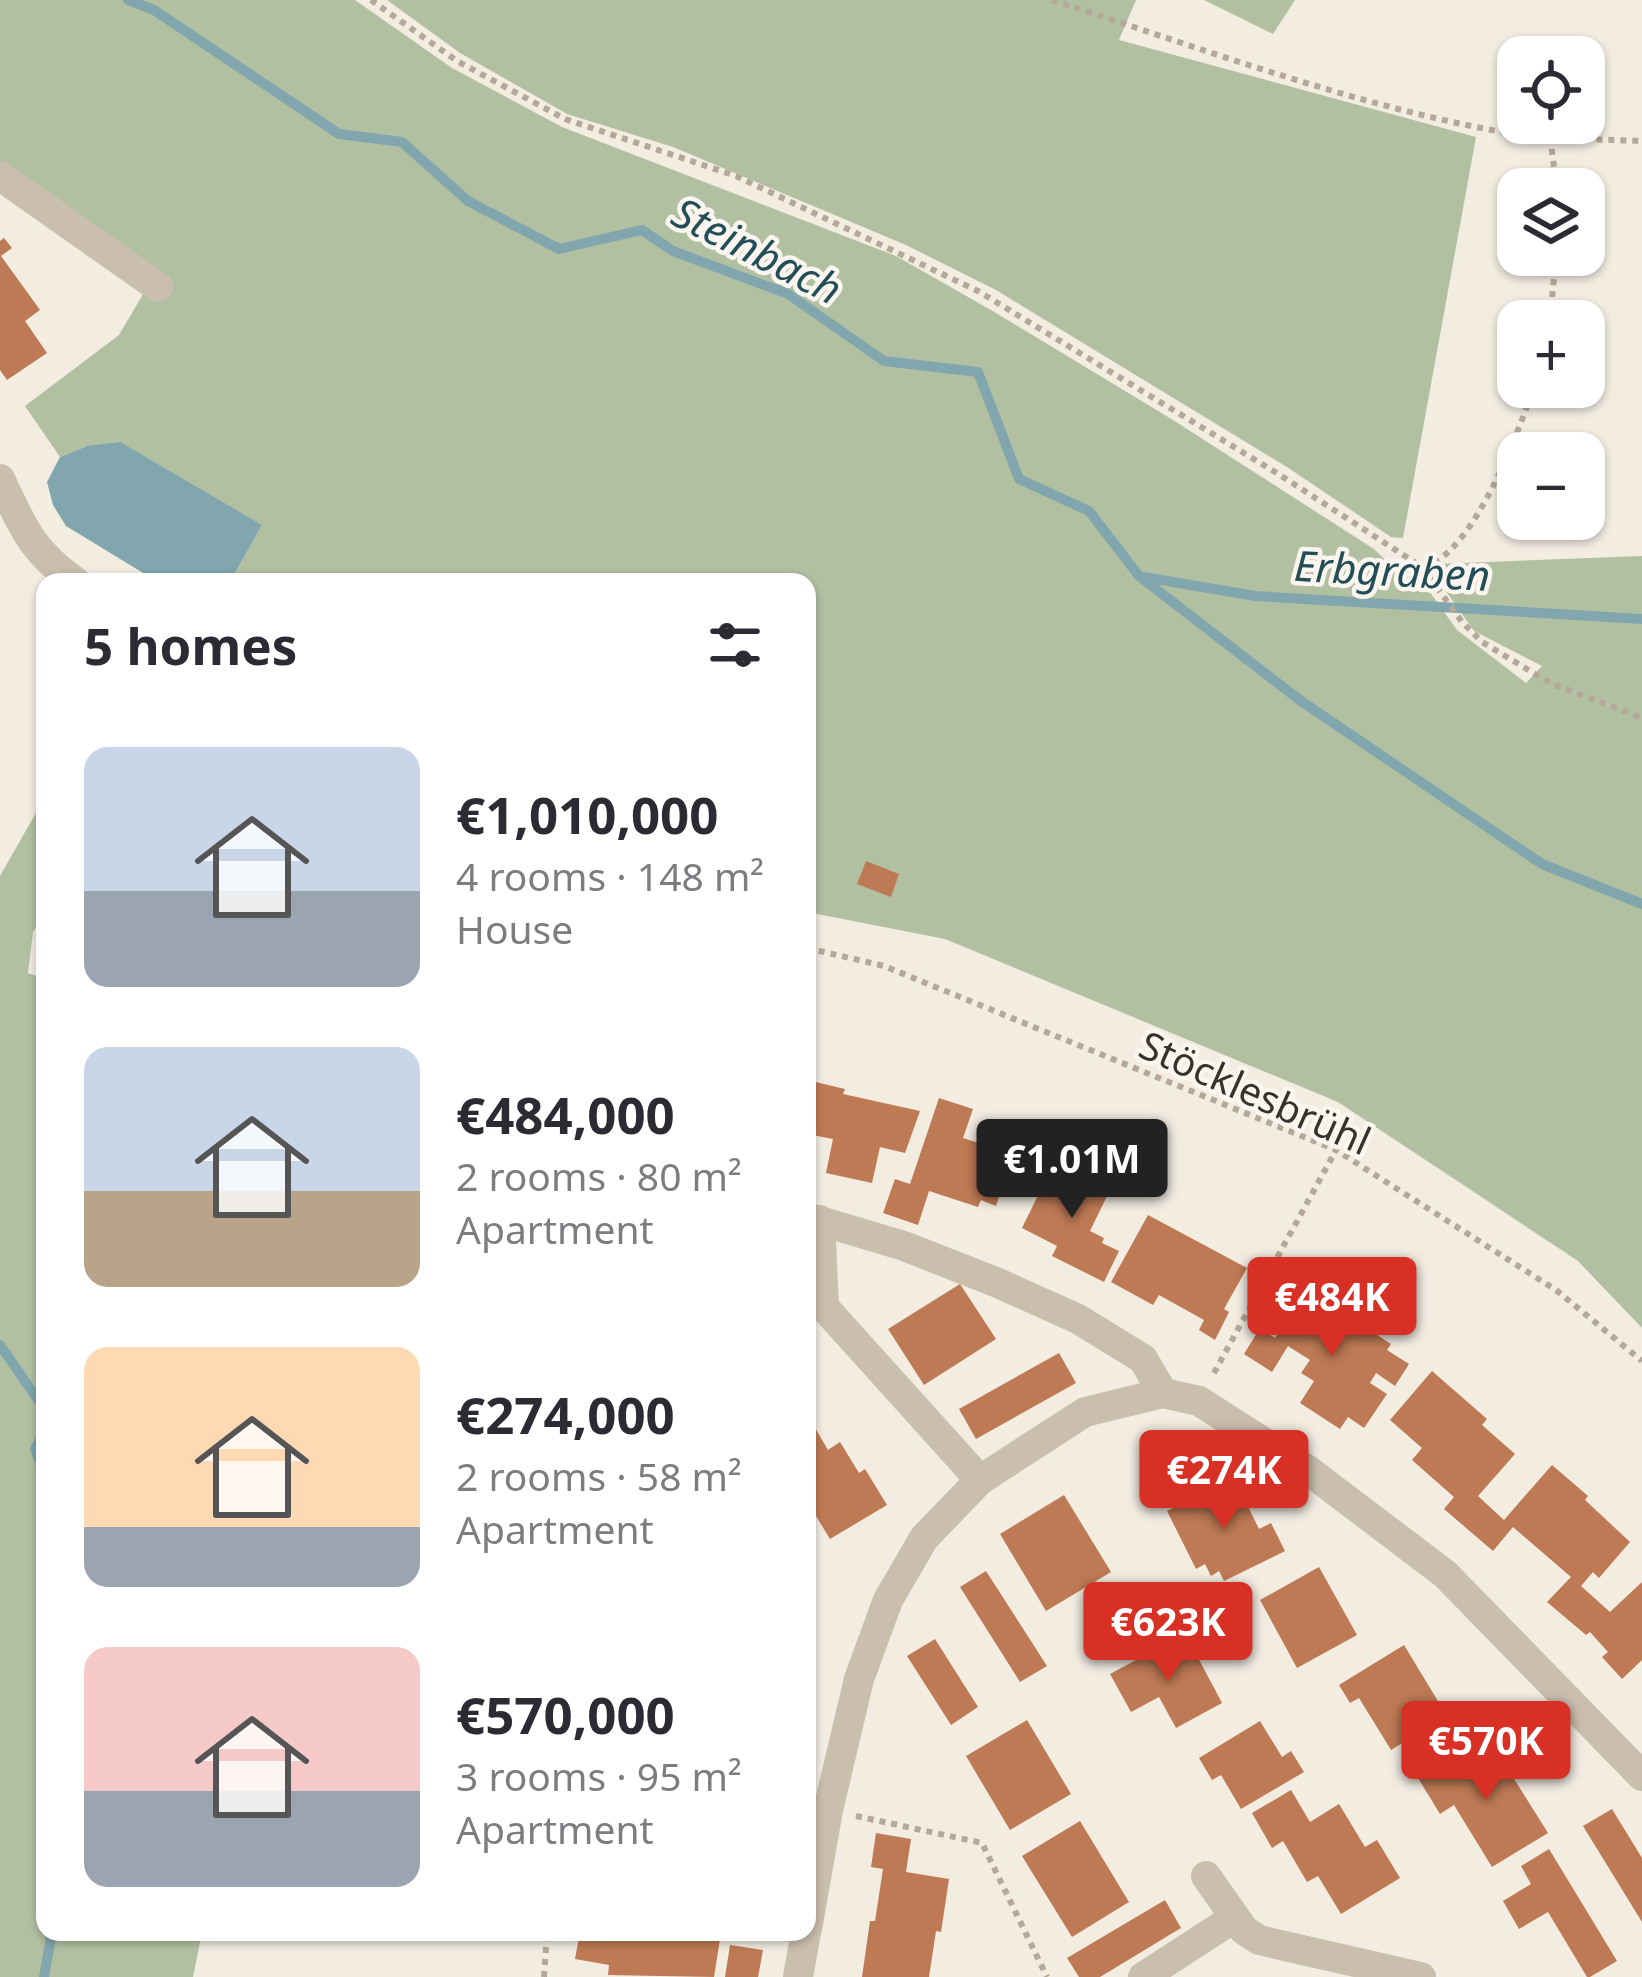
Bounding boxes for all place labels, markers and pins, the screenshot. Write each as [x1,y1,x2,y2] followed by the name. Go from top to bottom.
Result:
[974,1119,1170,1221] pin: €1.01M
[1248,1257,1416,1359] pin: €484K
[1140,1430,1308,1532] pin: €274K
[1084,1582,1252,1684] pin: €623K
[1402,1701,1570,1803] pin: €570K

